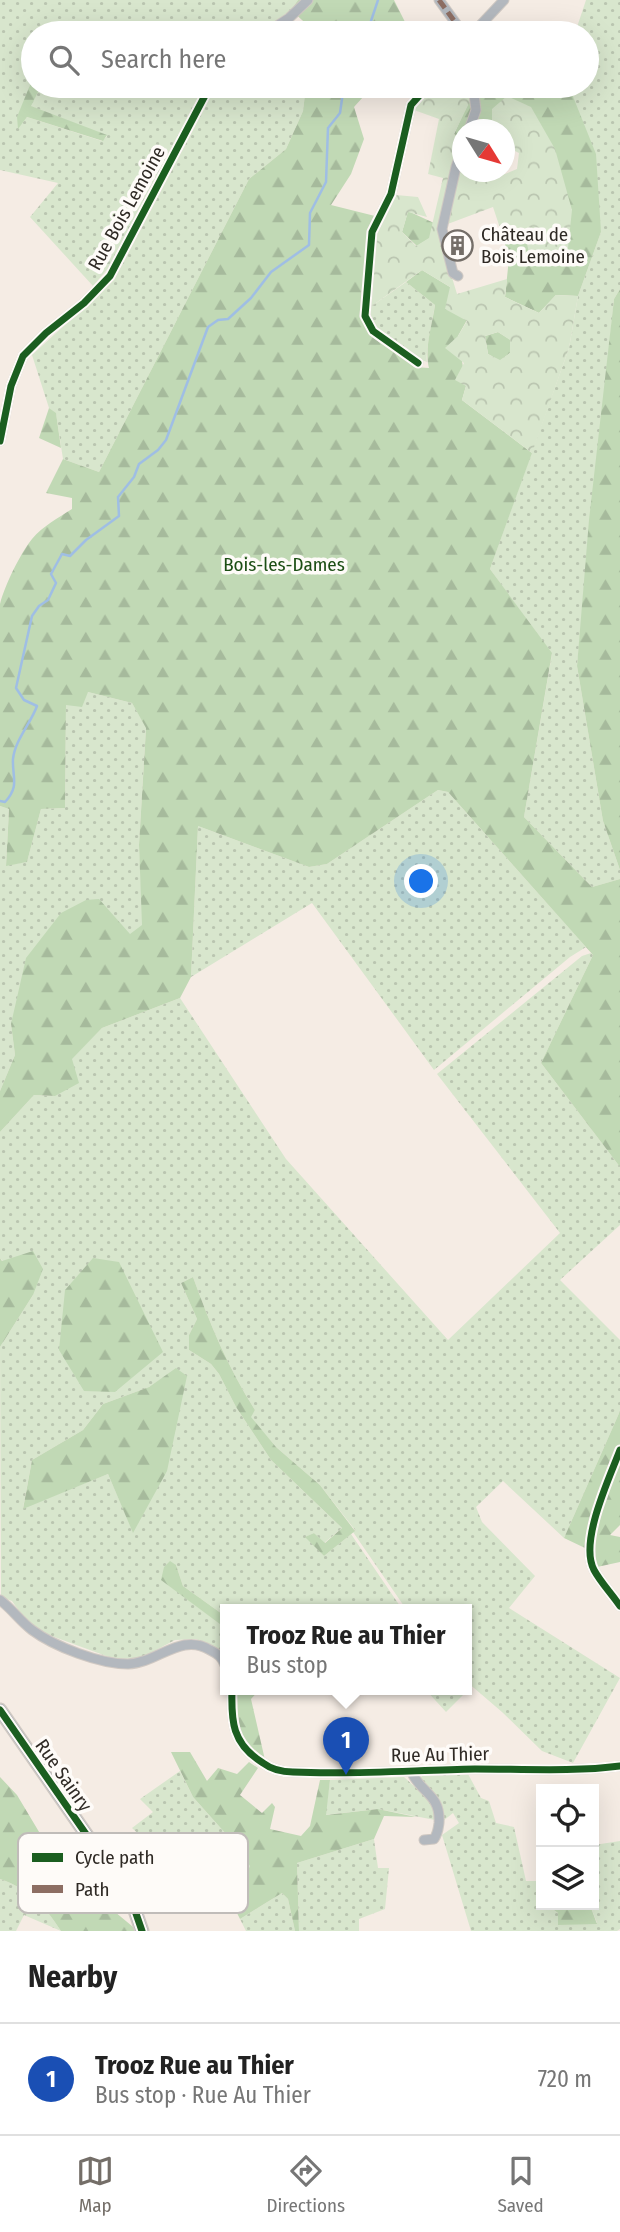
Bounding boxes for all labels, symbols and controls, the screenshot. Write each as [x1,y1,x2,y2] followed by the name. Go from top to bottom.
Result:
[21,21,599,98] search box
[45,41,83,79] icon: search
[101,44,226,75] text: Search here
[452,119,515,182] north arrow
[83,142,170,274] street label: Rue Bois Lemoine
[481,223,585,268] place label: Château de Bois Lemoine
[441,228,475,262] building icon: Château de Bois Lemoine
[223,553,345,576] park label: Bois-les-Dames
[404,864,438,898] your location
[220,1604,472,1695] popup
[247,1620,445,1651] text: Trooz Rue au Thier
[247,1651,328,1679] text: Bus stop
[323,1717,369,1775] pin: 1
[30,1735,97,1816] street label: Rue Sainry
[391,1742,490,1767] street label: Rue Au Thier
[536,1784,599,1910] map controls
[536,1784,599,1847] button: locate
[18,1833,248,1913] legend
[75,1846,154,1869] text: Cycle path
[536,1847,599,1910] button: layers
[75,1878,110,1901] text: Path
[28,1959,117,1995] text: Nearby
[95,2050,294,2081] text: Trooz Rue au Thier
[46,2065,56,2093] text: 1
[538,2065,592,2093] text: 720 m
[95,2081,311,2109] text: Bus stop · Rue Au Thier
[76,2152,114,2217] tab: Map
[266,2152,345,2217] tab: Directions
[497,2152,544,2217] tab: Saved

